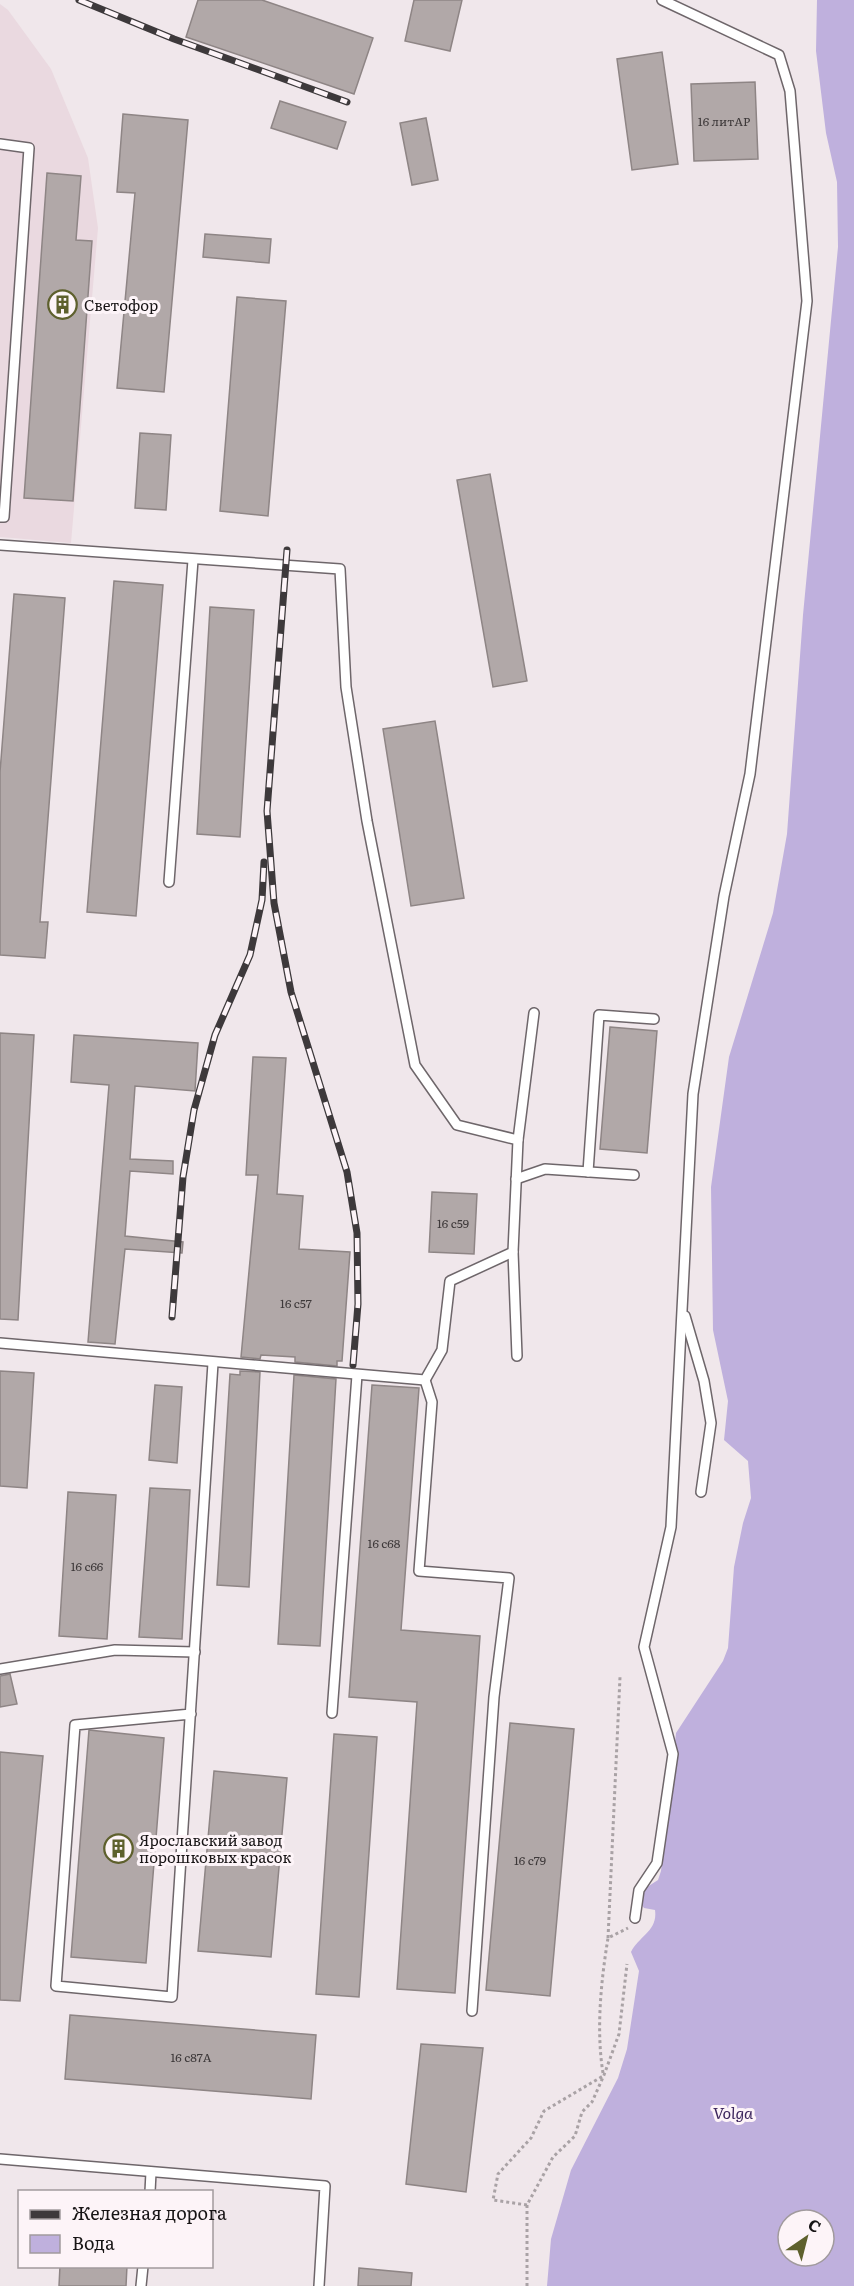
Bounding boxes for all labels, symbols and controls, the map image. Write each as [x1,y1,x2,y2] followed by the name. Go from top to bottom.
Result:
[698,112,750,130] house number: 16 литАР
[47,288,79,320] building icon: Светофор
[84,293,158,316] place label: Светофор
[437,1214,469,1232] house number: 16 с59
[280,1294,312,1312] house number: 16 с57
[368,1534,401,1552] house number: 16 с68
[71,1557,104,1575] house number: 16 с66
[139,1828,291,1868] place label: Ярославский завод порошковых красок
[102,1832,134,1864] building icon: Ярославский завод порошковых красок
[514,1851,546,1869] house number: 16 с79
[170,2048,212,2066] house number: 16 с87А
[713,2100,754,2124] water label: Volga
[18,2190,213,2268] legend
[72,2199,227,2226] text: Железная дорога
[776,2208,836,2268] north arrow
[804,2212,827,2238] text: С
[72,2229,115,2256] text: Вода

